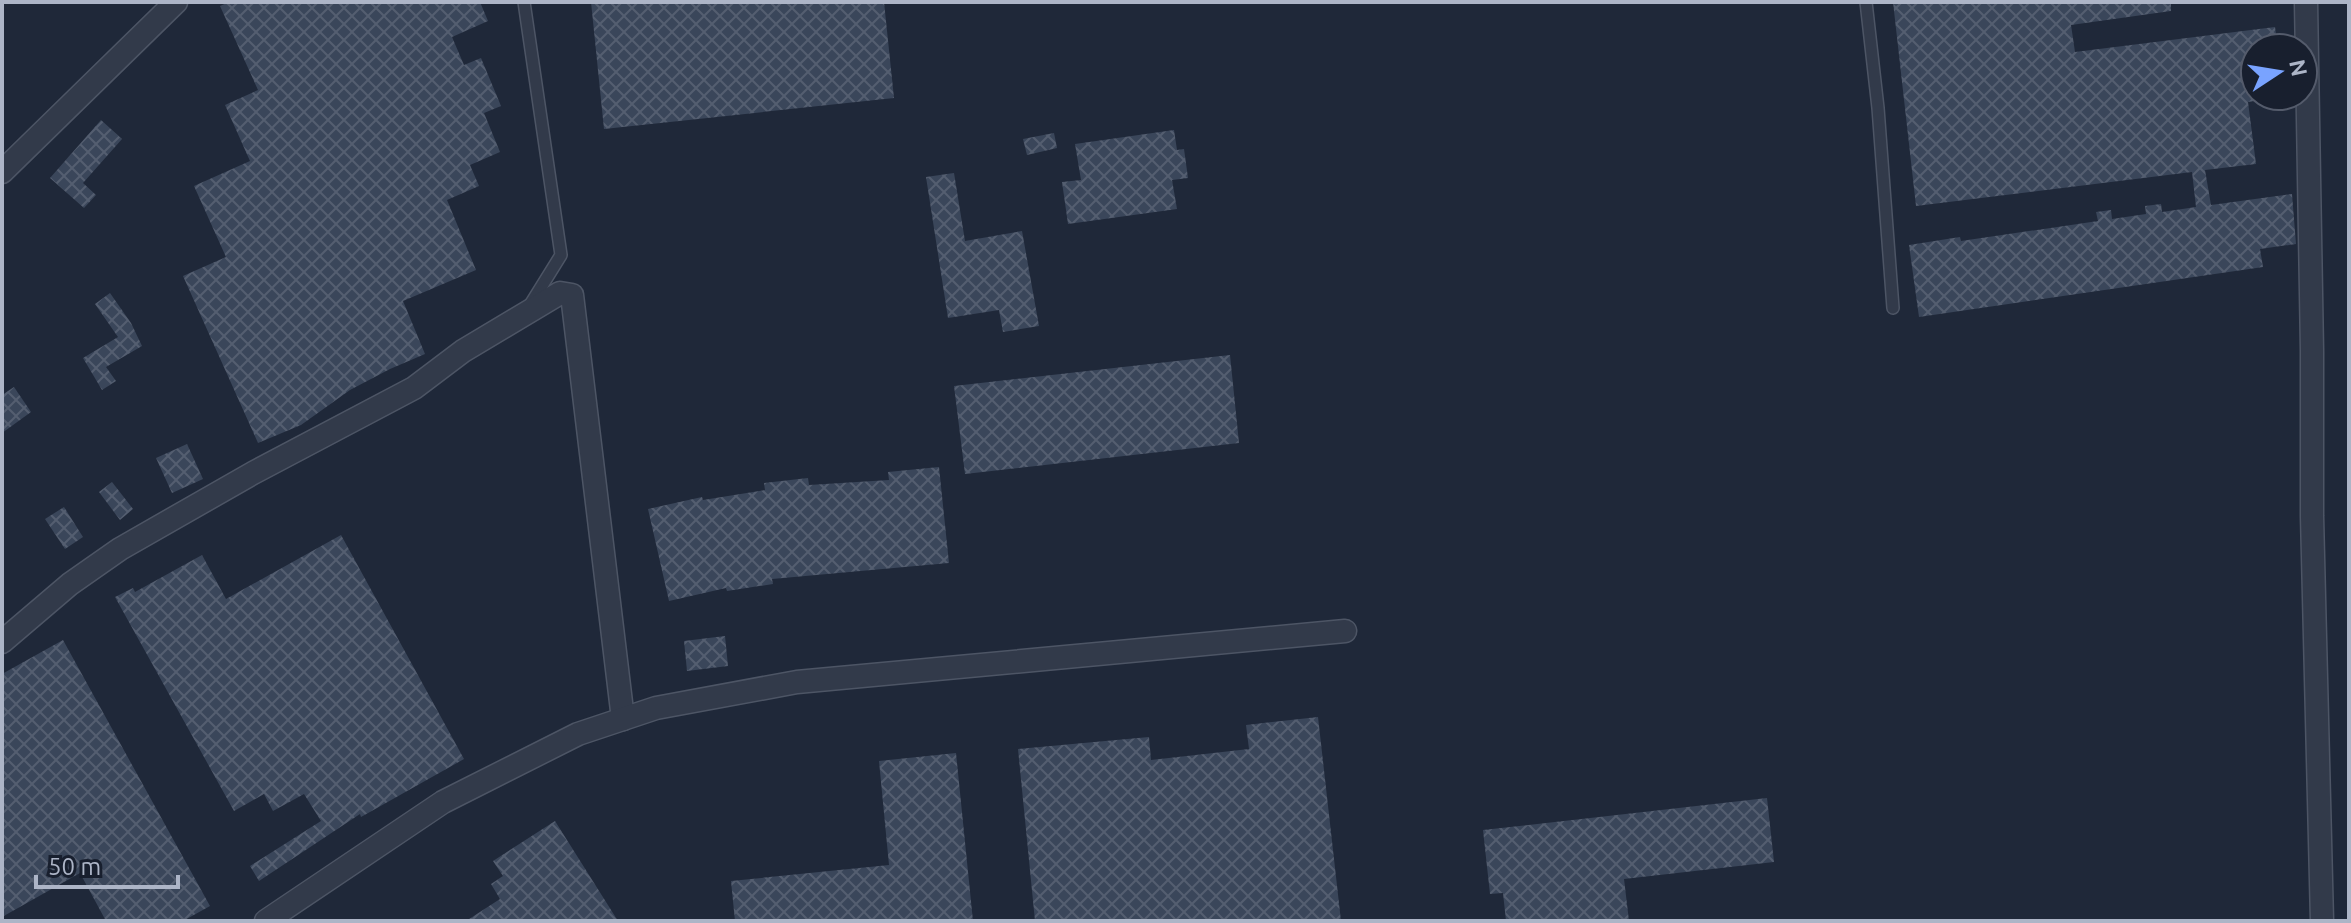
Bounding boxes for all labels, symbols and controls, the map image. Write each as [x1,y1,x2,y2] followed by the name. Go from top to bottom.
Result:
[2239,32,2319,112] north arrow
[2285,57,2313,78] text: N
[36,839,178,889] scale bar
[48,853,101,880] text: 50 m

